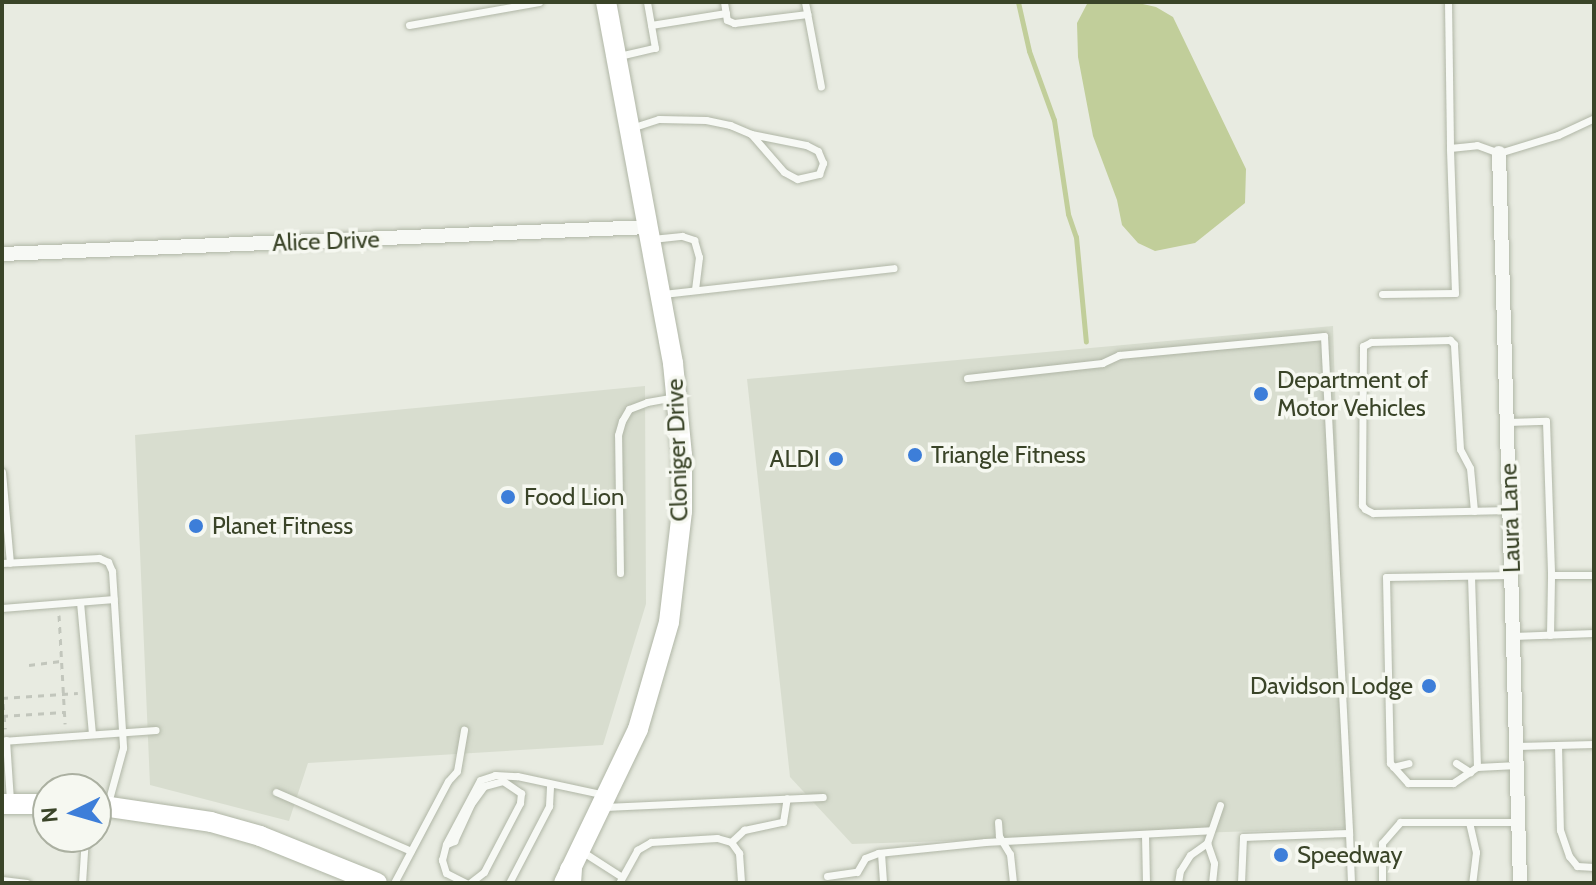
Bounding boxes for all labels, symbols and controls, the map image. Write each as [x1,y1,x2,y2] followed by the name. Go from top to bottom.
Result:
[272,225,380,257] street label: Alice Drive
[1277,366,1428,422] place label: Department of Motor Vehicles
[660,378,694,522] street label: Cloniger Drive
[1252,385,1270,403] marker: Department of Motor Vehicles
[931,441,1086,469] place label: Triangle Fitness
[770,445,820,473] place label: ALDI
[906,446,924,464] marker: Triangle Fitness
[827,450,845,468] marker: ALDI
[1494,463,1526,573] street label: Laura Lane
[524,483,624,511] place label: Food Lion
[499,488,517,506] marker: Food Lion
[212,512,353,540] place label: Planet Fitness
[187,517,205,535] marker: Planet Fitness
[1250,672,1413,700] place label: Davidson Lodge
[1420,677,1438,695] marker: Davidson Lodge
[32,773,112,853] north arrow
[35,806,64,824] text: N
[1297,841,1403,869] place label: Speedway
[1272,846,1290,864] marker: Speedway

